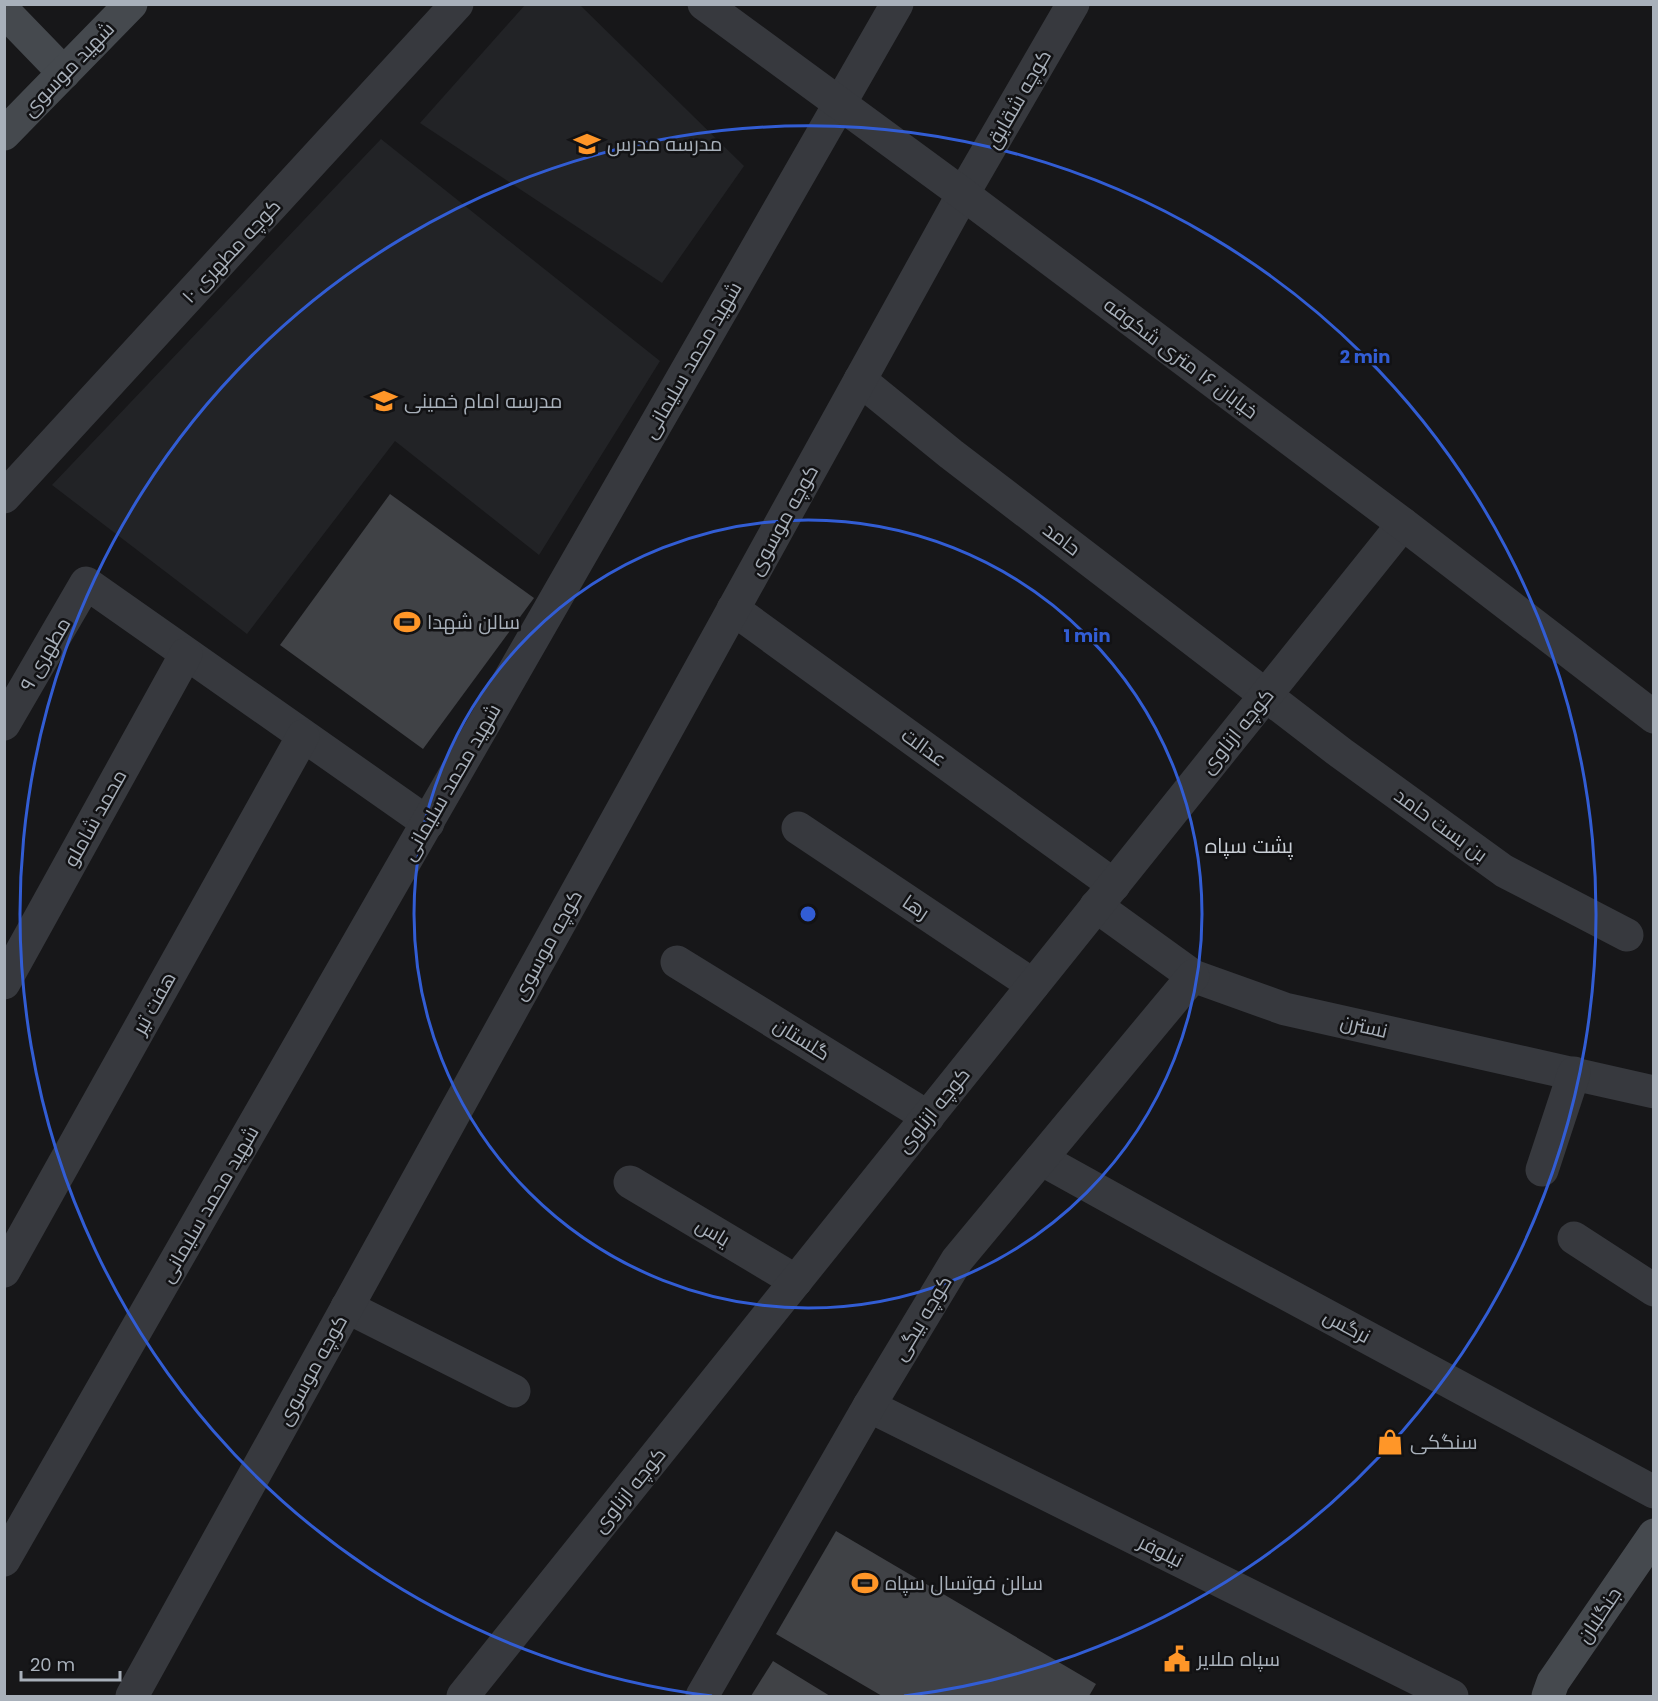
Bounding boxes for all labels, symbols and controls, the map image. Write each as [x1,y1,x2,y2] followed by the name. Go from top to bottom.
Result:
[16,15,120,123] street label: شهید موسوی
[978,44,1058,154] street label: کوچه شقایق
[572,129,602,159] school or university icon: مدرسه مدرس
[607,130,722,158] place label: مدرسه مدرس
[175,193,287,309] street label: کوچه مطهری ۱۰
[636,276,748,444] street label: شهید محمد سلیمانی
[1098,291,1264,425] street label: خیابان ۱۶ متری شکوفه
[1340,344,1390,369] text: 2 min
[369,386,399,416] school or university icon: مدرسه امام خمینی
[404,387,562,415] place label: مدرسه امام خمینی
[741,460,825,580] street label: کوچه موسوی
[1037,516,1087,562] street label: حامد
[392,607,422,637] sports icon: سالن شهدا
[427,608,520,636] place label: سالن شهدا
[13,612,77,696] street label: مطهری ۹
[1063,623,1111,648] text: 1 min
[1194,682,1280,780] street label: کوچه ازناوی
[395,698,507,866] street label: شهید محمد سلیمانی
[896,721,952,773] street label: عدالت
[57,764,133,872] street label: محمد شاملو
[1389,782,1493,868] street label: بن بست حامد
[1205,831,1294,860] district label: پشت سپاه
[505,885,589,1005] street label: کوچه موسوی
[897,888,935,926] street label: رها
[798,904,818,924] centre of rings
[125,967,183,1040] street label: هفت تیر
[1338,1007,1390,1045] street label: نسترن
[768,1011,836,1067] street label: گلستان
[890,1061,976,1159] street label: کوچه ازناوی
[153,1120,265,1288] street label: شهید محمد سلیمانی
[691,1211,736,1253] street label: یاس
[886,1270,958,1366] street label: کوچه بیگی
[1318,1302,1376,1350] street label: نرگس
[270,1310,354,1430] street label: کوچه موسوی
[1375,1427,1405,1457] shop icon: سنگکی
[1410,1428,1477,1456] place label: سنگکی
[586,1441,672,1539] street label: کوچه ازناوی
[1133,1527,1188,1574] street label: نیلوفر
[850,1568,880,1598] sports icon: سالن فوتسال سپاه
[885,1569,1043,1597] place label: سالن فوتسال سپاه
[1570,1581,1628,1649] street label: جنگلبان
[21,1644,120,1682] scale bar
[1162,1644,1192,1674] public building icon: سپاه ملایر
[1196,1645,1280,1673] place label: سپاه ملایر
[30,1652,75,1677] text: 20 m

